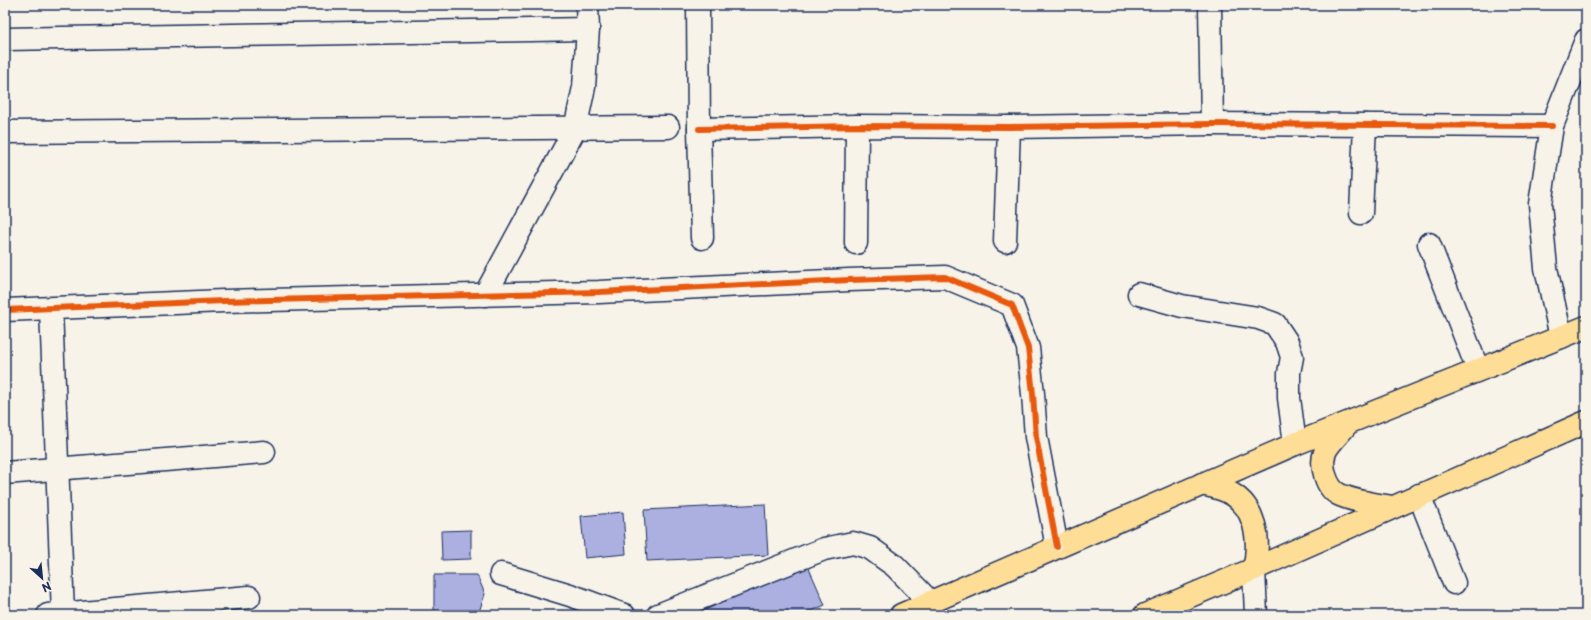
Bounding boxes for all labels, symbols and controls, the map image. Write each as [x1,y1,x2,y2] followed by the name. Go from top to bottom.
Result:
[22,558,62,598] north arrow
[39,578,55,597] text: N

